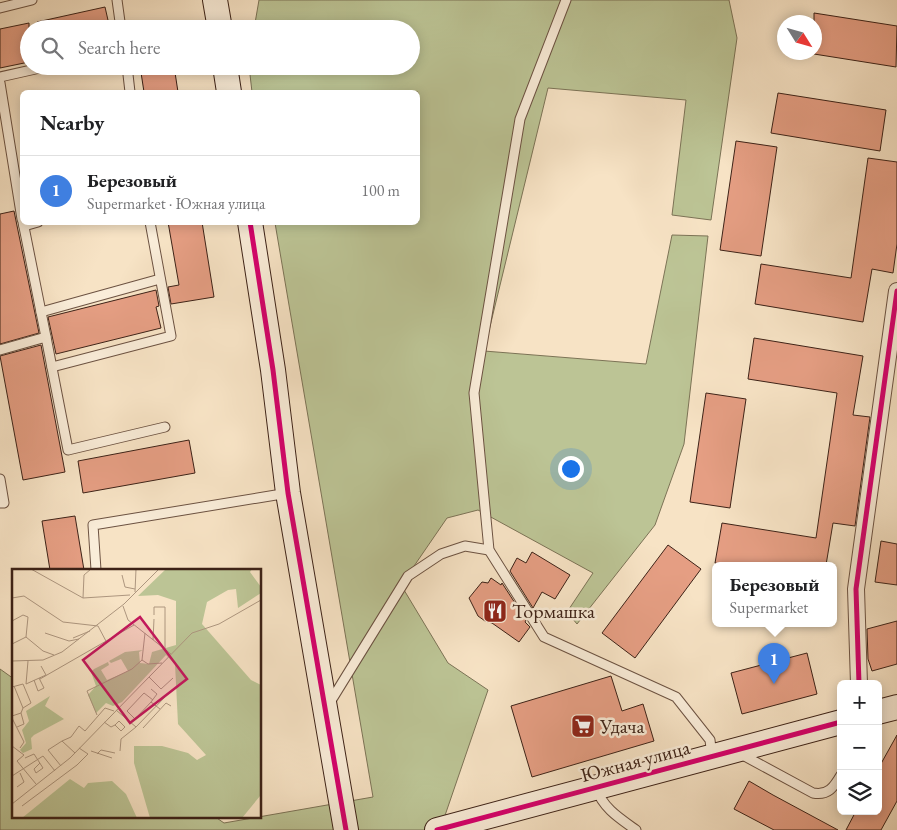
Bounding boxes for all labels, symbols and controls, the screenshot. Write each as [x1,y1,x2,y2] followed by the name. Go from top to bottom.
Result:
[777,15,822,60] north arrow
[20,20,420,75] search box
[38,34,66,62] icon: search
[78,35,160,60] text: Search here
[40,109,104,136] text: Nearby
[87,168,177,193] text: Березовый
[52,180,60,201] text: 1
[361,180,400,201] text: 100 m
[87,193,265,214] text: Supermarket · Южная улица
[558,456,584,482] your location
[712,562,837,627] popup
[12,569,261,818] inset map
[730,572,819,597] text: Березовый
[730,597,808,618] text: Supermarket
[482,598,508,624] restaurant icon: Тормашка
[512,598,595,624] place label: Тормашка
[758,643,790,684] pin: 1
[837,680,882,815] map controls
[837,680,882,725] button: +
[570,713,596,739] supermarket icon: Удача
[599,713,644,739] place label: Удача
[837,725,882,770] button: −
[577,734,693,788] street label: Южная улица
[837,770,882,815] button: layers

